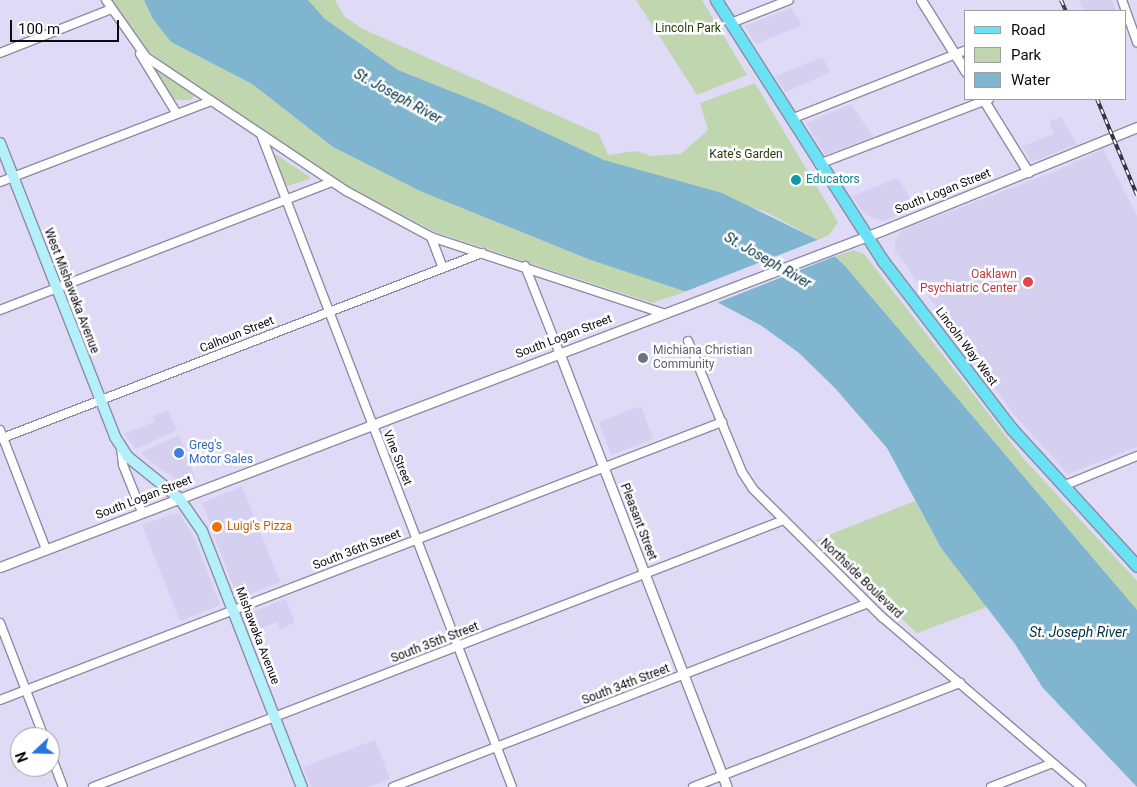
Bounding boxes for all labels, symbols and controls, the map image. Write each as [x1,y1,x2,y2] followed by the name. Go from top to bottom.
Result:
[12,10,121,42] scale bar
[964,10,1127,100] legend
[18,20,60,38] text: 100 m
[1011,21,1045,39] text: Road
[655,22,721,36] park label: Lincoln Park
[1011,46,1041,64] text: Park
[351,65,445,127] water label: St. Joseph River
[1011,71,1050,89] text: Water
[709,148,783,162] park label: Kate's Garden
[893,166,993,218] street label: South Logan Street
[806,173,860,187] place label: Educators
[790,174,802,186] marker: Educators
[40,226,102,356] street label: West Mishawaka Avenue
[722,228,814,292] water label: St. Joseph River
[920,268,1017,296] place label: Oaklawn Psychiatric Center
[1021,275,1035,289] marker: Oaklawn Psychiatric Center
[932,305,1000,389] street label: Lincoln Way West
[514,312,614,362] street label: South Logan Street
[198,314,276,356] street label: Calhoun Street
[653,344,752,372] place label: Michiana Christian Community
[637,352,649,364] marker: Michiana Christian Community
[379,428,415,488] street label: Vine Street
[189,439,253,467] place label: Greg's Motor Sales
[173,447,185,459] marker: Greg's Motor Sales
[94,473,194,523] street label: South Logan Street
[617,481,659,563] street label: Pleasant Street
[227,520,292,534] place label: Luigi's Pizza
[211,521,223,533] marker: Luigi's Pizza
[311,527,403,573] street label: South 36th Street
[817,536,905,622] street label: Northside Boulevard
[232,585,282,687] street label: Mishawaka Avenue
[389,620,481,666] street label: South 35th Street
[1029,624,1127,640] water label: St. Joseph River
[580,662,672,708] street label: South 34th Street
[10,727,60,777] north arrow
[13,750,31,765] text: N

